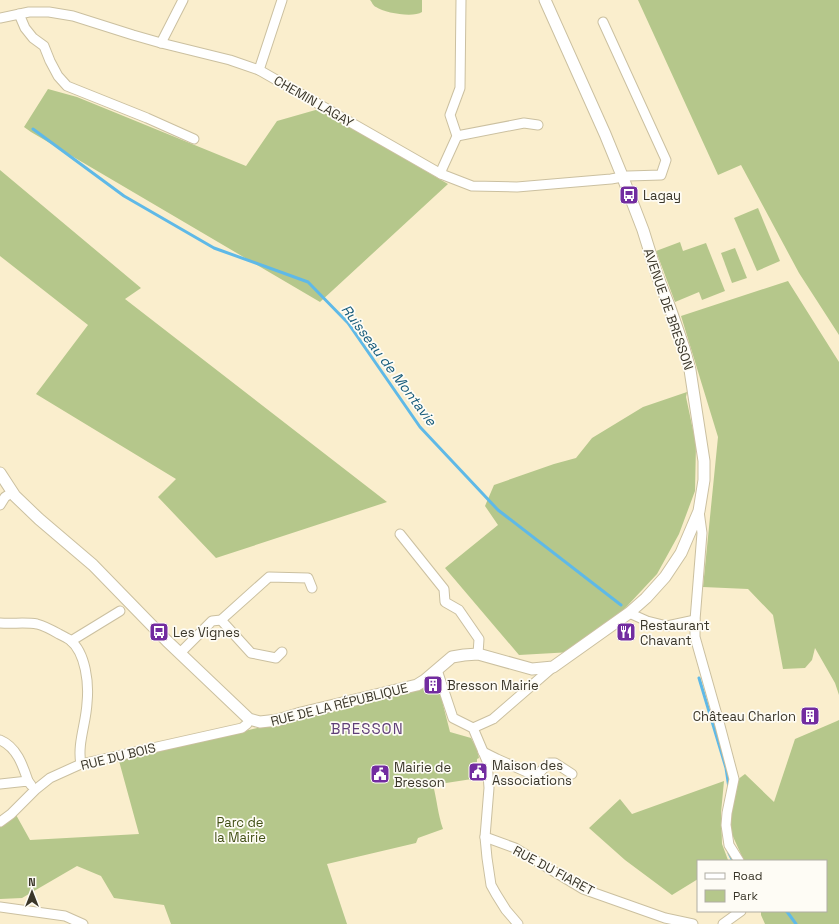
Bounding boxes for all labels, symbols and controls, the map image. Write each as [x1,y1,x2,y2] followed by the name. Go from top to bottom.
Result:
[271,72,357,131] street label: CHEMIN LAGAY
[618,184,640,206] bus stop icon: Lagay
[643,187,681,204] place label: Lagay
[640,246,697,372] street label: AVENUE DE BRESSON
[337,301,441,430] water label: Ruisseau de Montavie
[640,617,710,649] place label: Restaurant Chavant
[148,621,170,643] bus stop icon: Les Vignes
[615,621,637,643] restaurant icon: Restaurant Chavant
[173,624,240,641] place label: Les Vignes
[422,674,444,696] building icon: Bresson Mairie
[447,677,539,694] place label: Bresson Mairie
[269,679,409,730] street label: RUE DE LA RÉPUBLIQUE
[799,705,821,727] building icon: Château Charlon
[693,708,796,725] place label: Château Charlon
[330,719,404,738] district label: BRESSON
[79,739,157,774] street label: RUE DU BOIS
[492,757,572,789] place label: Maison des Associations
[394,759,451,791] place label: Mairie de Bresson
[467,761,489,783] public building icon: Maison des Associations
[369,763,391,785] public building icon: Mairie de Bresson
[214,814,266,846] park label: Parc de la Mairie
[510,842,598,899] street label: RUE DU FIARET
[697,860,827,912] legend
[733,868,762,884] text: Road
[12,872,52,912] north arrow
[28,875,36,889] text: N
[733,888,758,904] text: Park

